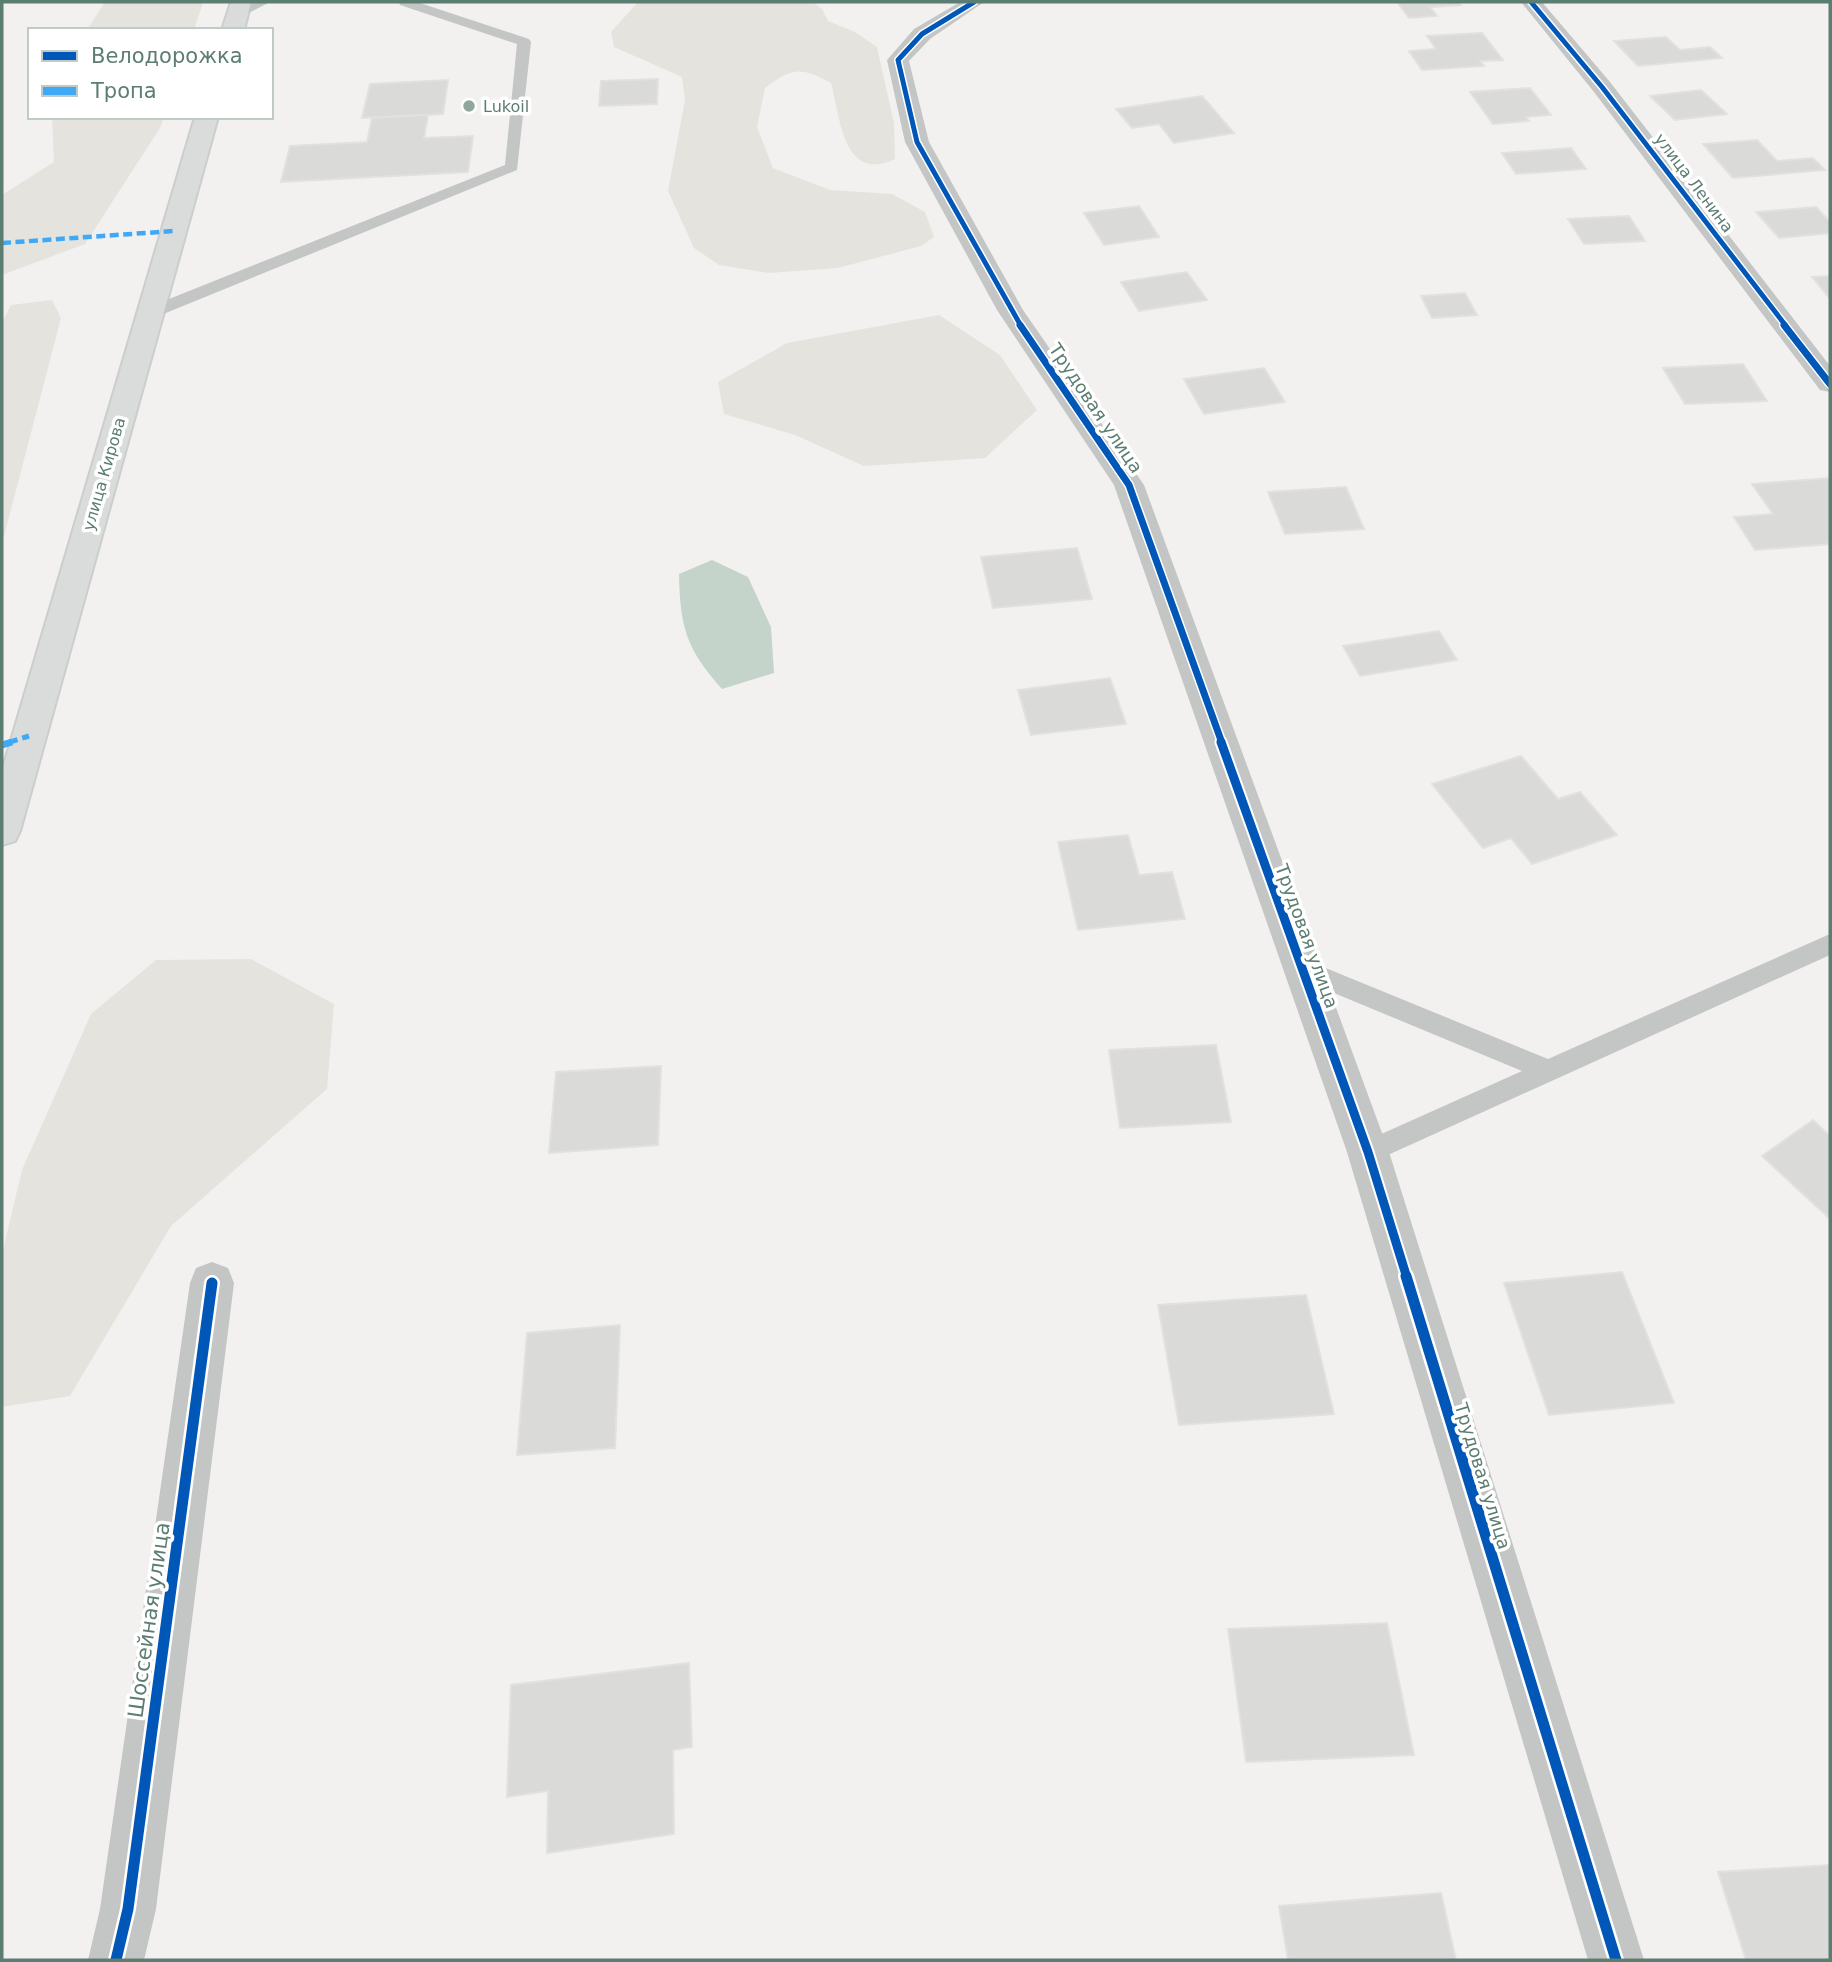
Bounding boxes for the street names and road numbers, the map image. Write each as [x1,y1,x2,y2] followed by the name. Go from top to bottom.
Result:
[1651,130,1737,236] street label: улица Ленина
[1044,338,1147,477] street label: Трудовая улица
[79,415,129,533] street label: улица Кирова
[1271,860,1343,1011] street label: Трудовая улица
[1450,1399,1515,1552] street label: Трудовая улица
[123,1521,175,1719] street label: Шоссейная улица

